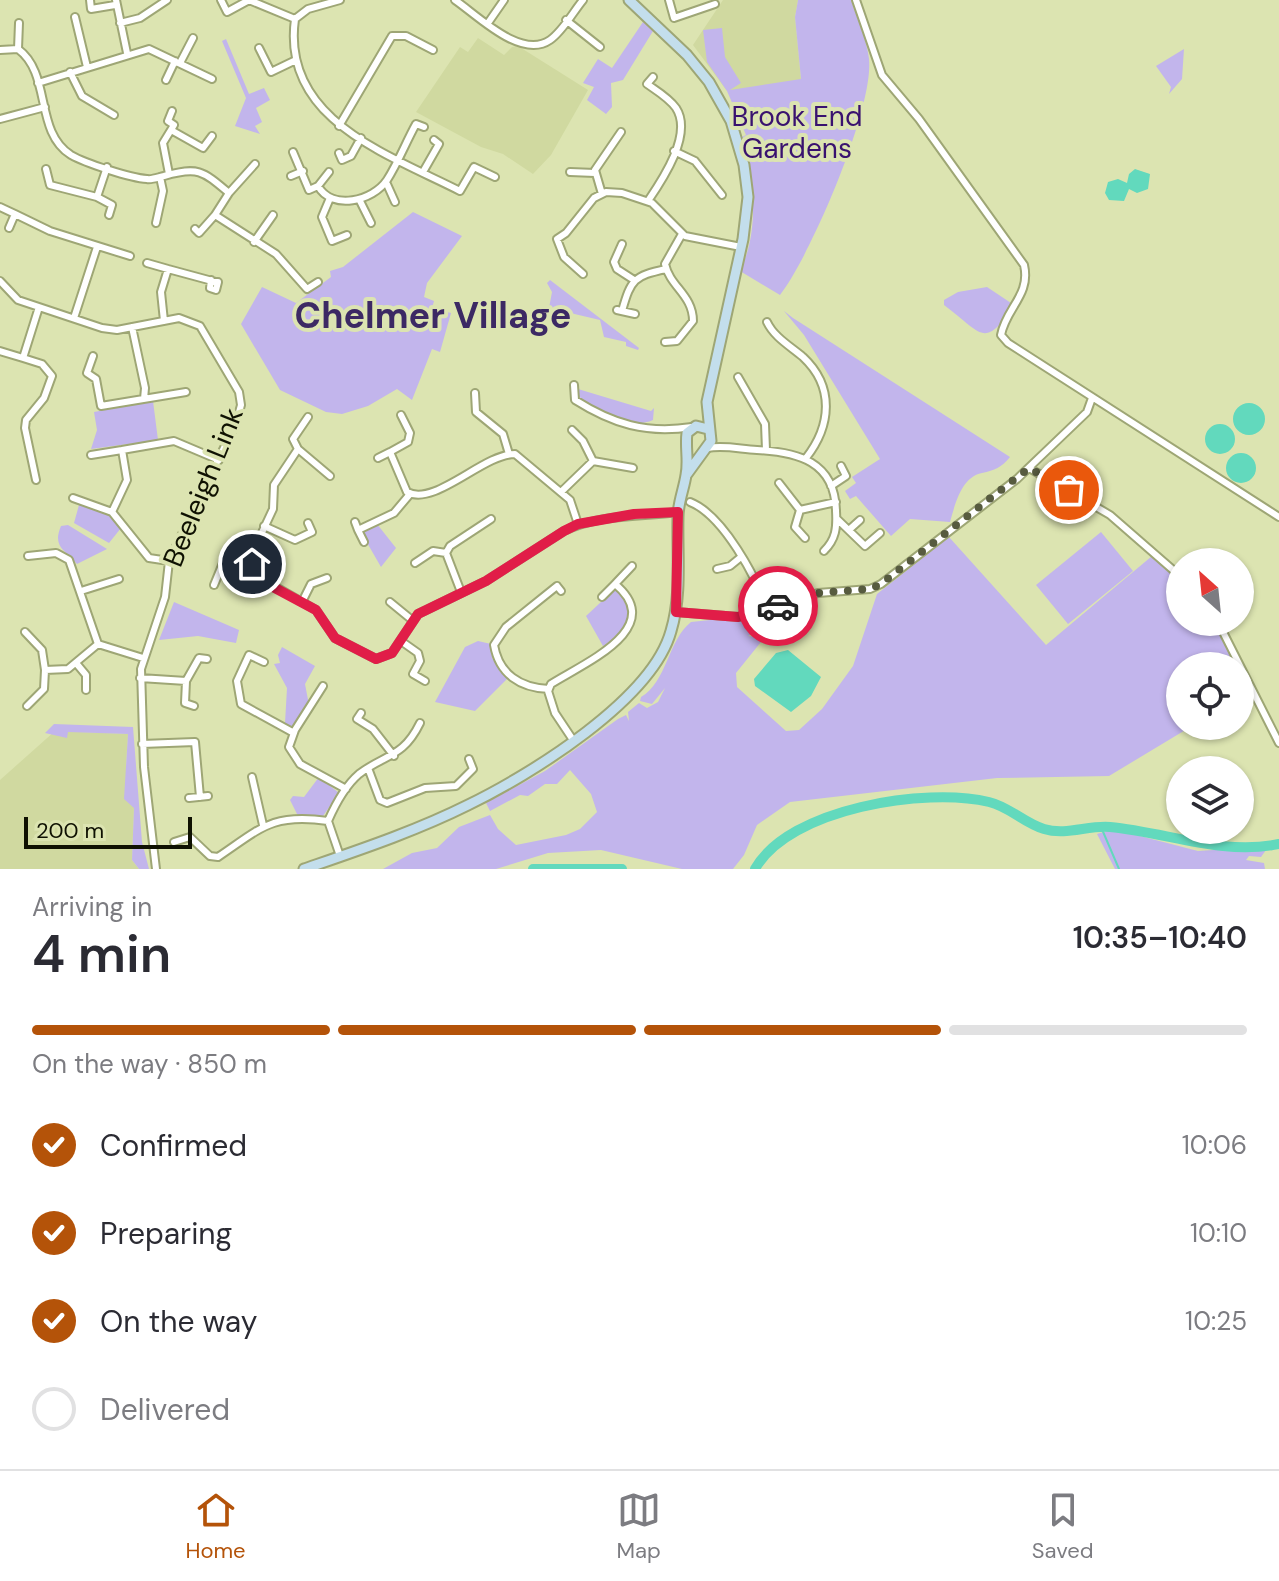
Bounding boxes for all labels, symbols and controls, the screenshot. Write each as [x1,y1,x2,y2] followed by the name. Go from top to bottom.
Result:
[732,98,862,167] park label: Brook End Gardens
[295,292,571,339] district label: Chelmer Village
[154,402,252,572] street label: Beeleigh Link
[1035,456,1103,524] pin
[1047,468,1091,512] icon: bag
[218,530,286,598] pin
[230,542,274,586] icon: home
[1166,548,1254,636] north arrow
[1166,548,1254,844] map controls
[738,566,818,646] courier
[756,584,800,628] icon: car
[1166,652,1254,740] button: locate
[1166,756,1254,844] button: layers
[24,813,192,849] scale bar
[36,816,104,845] text: 200 m
[32,890,152,924] text: Arriving in
[1073,918,1247,957] text: 10:35–10:40
[32,920,171,988] text: 4 min
[32,1047,267,1081] text: On the way · 850 m
[32,1123,76,1167] icon: check
[100,1126,247,1165] text: Confirmed
[1182,1128,1247,1162] text: 10:06
[32,1211,76,1255] icon: check
[100,1214,232,1253] text: Preparing
[1190,1216,1247,1250] text: 10:10
[32,1299,76,1343] icon: check
[100,1302,257,1341] text: On the way
[1185,1304,1247,1338] text: 10:25
[100,1390,230,1429] text: Delivered
[185,1488,246,1565] tab: Home
[617,1488,661,1565] tab: Map
[1032,1488,1094,1565] tab: Saved

